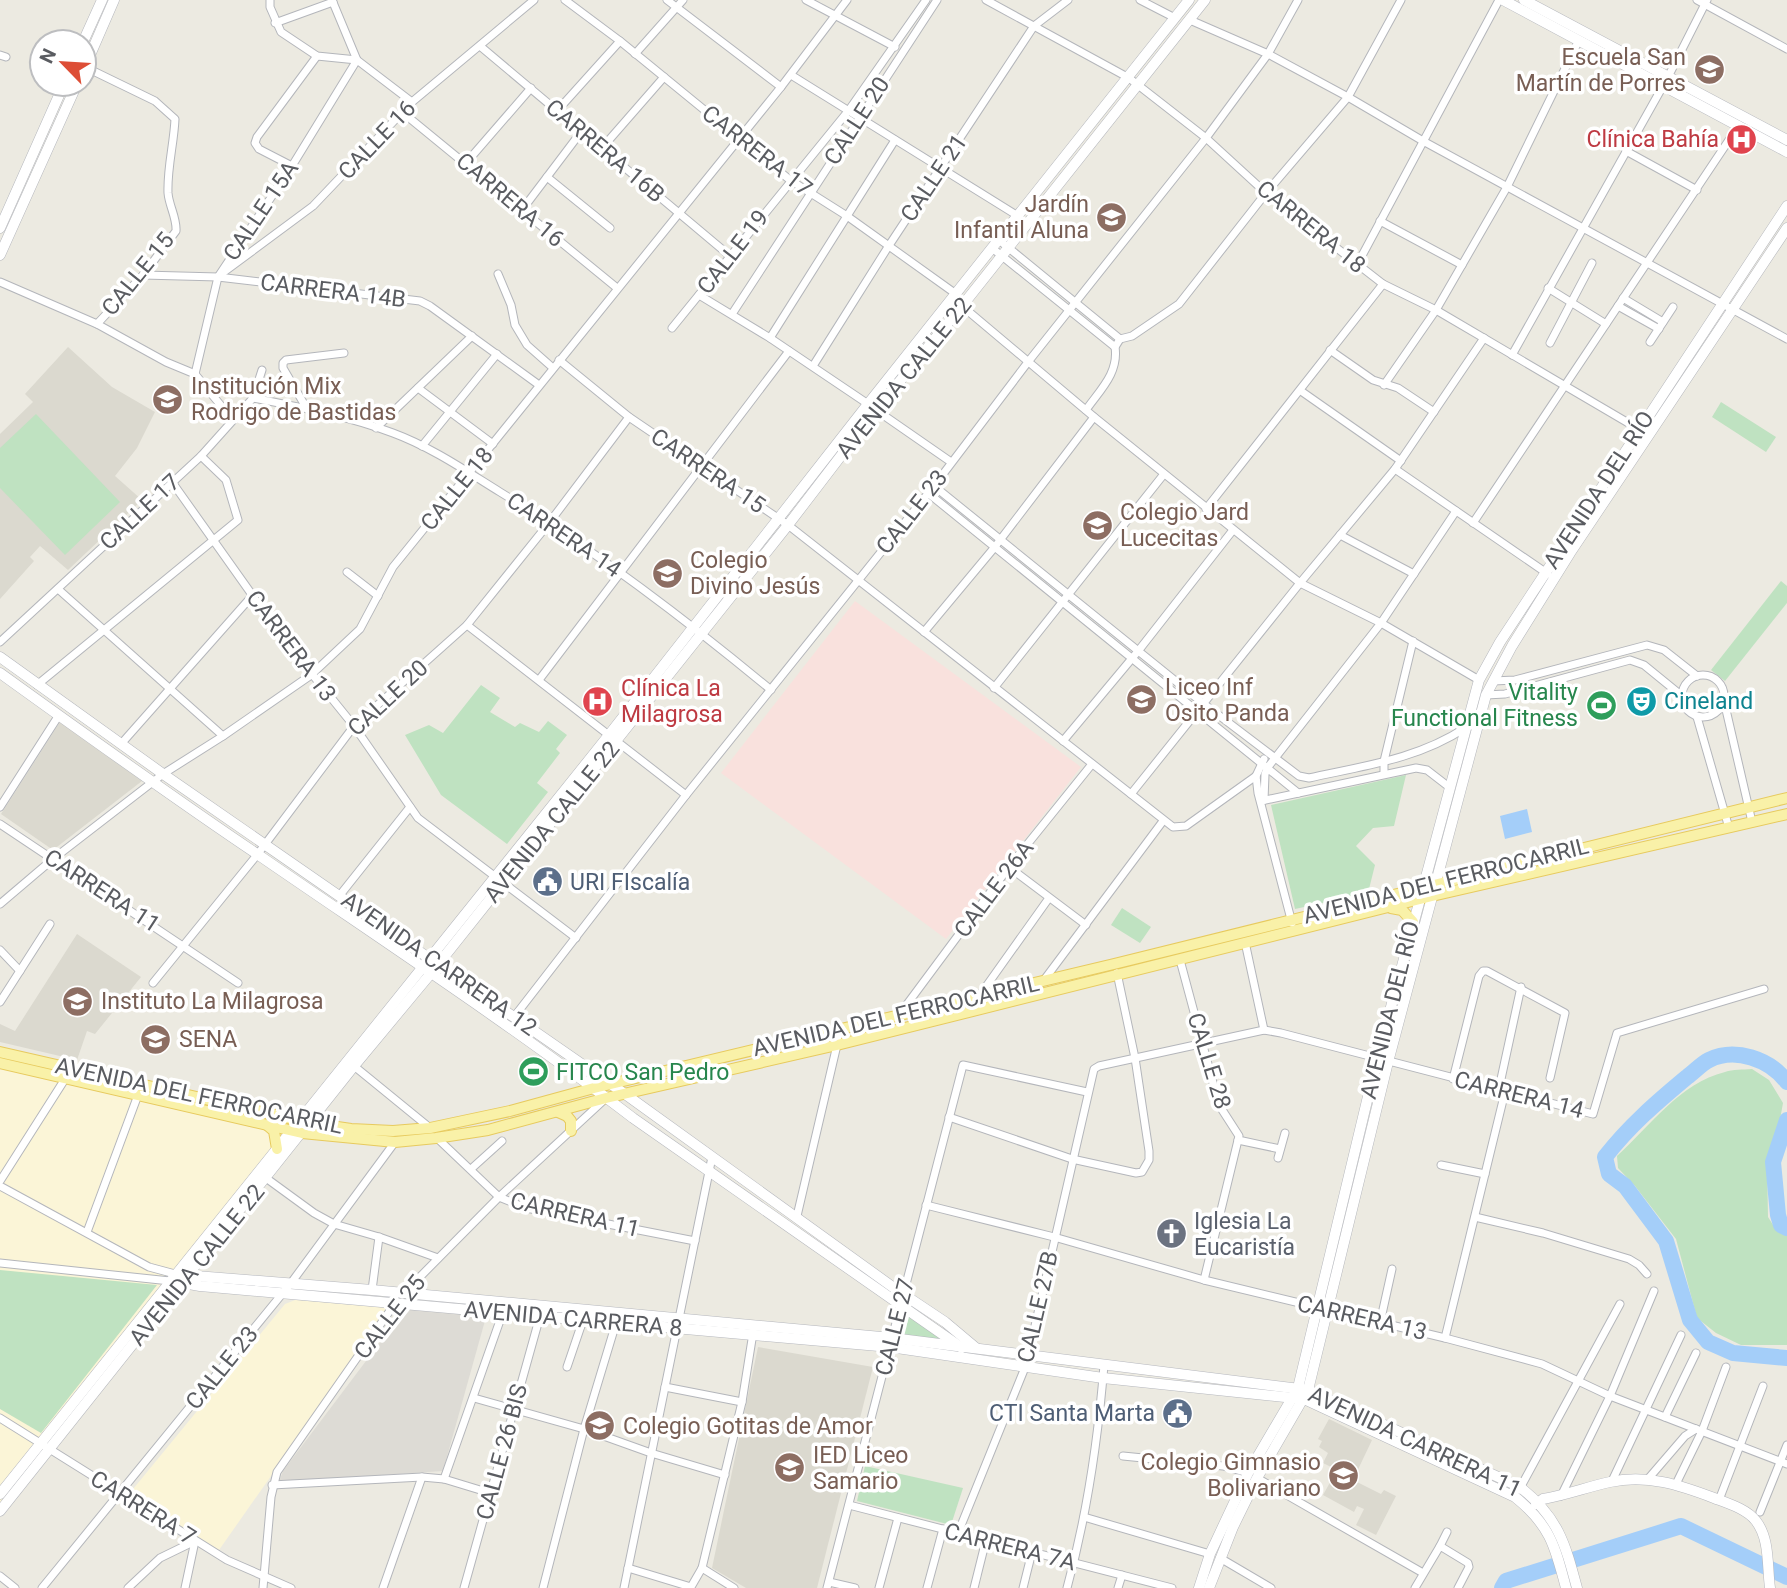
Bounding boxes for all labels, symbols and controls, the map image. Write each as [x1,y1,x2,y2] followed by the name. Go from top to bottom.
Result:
[28,28,98,98] north arrow
[1516,44,1686,97] place label: Escuela San Martín de Porres
[35,45,61,67] text: N
[1692,53,1726,87] school or university icon: Escuela San Martín de Porres
[819,72,895,170] street label: CALLE 20
[540,94,670,208] street label: CARRERA 16B
[333,95,421,185] street label: CALLE 16
[697,100,817,202] street label: CARRERA 17
[1725,122,1759,156] hospital icon: Clínica Bahía
[1586,126,1719,153] place label: Clínica Bahía
[895,129,973,227] street label: CALLE 21
[451,147,569,253] street label: CARRERA 16
[218,156,304,266] street label: CALLE 15A
[1251,175,1371,279] street label: CARRERA 18
[954,191,1089,244] place label: Jardín Infantil Aluna
[1095,200,1129,234] school or university icon: Jardín Infantil Aluna
[692,205,774,299] street label: CALLE 19
[96,227,180,321] street label: CALLE 15
[259,269,407,313] street label: CARRERA 14B
[831,292,977,464] street label: AVENIDA CALLE 22
[191,373,396,426] place label: Institución Mix Rodrigo de Bastidas
[151,382,185,416] school or university icon: Institución Mix Rodrigo de Bastidas
[1537,406,1660,574] street label: AVENIDA DEL RÍO
[646,423,770,519] street label: CARRERA 15
[415,442,499,536] street label: CALLE 18
[871,465,953,559] street label: CALLE 23
[94,468,186,556] street label: CALLE 17
[502,487,626,583] street label: CARRERA 14
[1120,499,1249,552] place label: Colegio Jard Lucecitas
[1080,508,1114,542] school or university icon: Colegio Jard Lucecitas
[690,547,820,600] place label: Colegio Divino Jesús
[650,556,684,590] school or university icon: Colegio Divino Jesús
[240,585,342,707] street label: CARRERA 13
[342,654,434,742] street label: CALLE 20
[1165,674,1290,727] place label: Liceo Inf Osito Panda
[621,675,723,728] place label: Clínica La Milagrosa
[1391,679,1578,732] place label: Vitality Functional Fitness
[1125,683,1159,717] school or university icon: Liceo Inf Osito Panda
[581,684,615,718] hospital icon: Clínica La Milagrosa
[1624,684,1658,718] theatre icon: Cineland
[1584,688,1618,722] sports icon: Vitality Functional Fitness
[1664,688,1753,715] place label: Cineland
[479,736,625,908] street label: AVENIDA CALLE 22
[1301,832,1591,930] street label: AVENIDA DEL FERROCARRIL
[949,835,1039,943] street label: CALLE 26A
[39,844,165,938] street label: CARRERA 11
[530,865,564,899] public building icon: URI FIscalía
[570,869,690,896] place label: URI FIscalía
[336,886,542,1042] street label: AVENIDA CARRERA 12
[1354,918,1425,1102] street label: AVENIDA DEL RÍO
[750,970,1042,1062] street label: AVENIDA DEL FERROCARRIL
[61,984,95,1018] school or university icon: Instituto La Milagrosa
[101,988,324,1015] place label: Instituto La Milagrosa
[1182,1010,1236,1112] street label: CALLE 28
[139,1022,173,1056] school or university icon: SENA
[179,1026,237,1053] place label: SENA
[53,1052,345,1140] street label: AVENIDA DEL FERROCARRIL
[516,1055,550,1089] sports icon: FITCO San Pedro
[556,1059,729,1086] place label: FITCO San Pedro
[1452,1066,1586,1124] street label: CARRERA 14
[124,1179,270,1351] street label: AVENIDA CALLE 22
[508,1187,642,1243] street label: CARRERA 11
[1194,1208,1295,1261] place label: Iglesia La Eucaristía
[1154,1217,1188,1251] church icon: Iglesia La Eucaristía
[1012,1249,1064,1365] street label: CALLE 27B
[349,1269,431,1364] street label: CALLE 25
[870,1276,920,1378] street label: CALLE 27
[1295,1290,1429,1346] street label: CARRERA 13
[463,1296,683,1342] street label: AVENIDA CARRERA 8
[180,1321,264,1415] street label: CALLE 23
[471,1381,533,1523] street label: CALLE 26 BIS
[1304,1381,1526,1503] street label: AVENIDA CARRERA 11
[1161,1396,1195,1430] public building icon: CTI Santa Marta
[989,1400,1155,1427] place label: CTI Santa Marta
[583,1409,617,1443] school or university icon: Colegio Gotitas de Amor
[623,1413,873,1440] place label: Colegio Gotitas de Amor
[813,1442,908,1495] place label: IED Liceo Samario
[1141,1449,1321,1502] place label: Colegio Gimnasio Bolivariano
[773,1451,807,1485] school or university icon: IED Liceo Samario
[1327,1458,1361,1492] school or university icon: Colegio Gimnasio Bolivariano
[85,1465,201,1551] street label: CARRERA 7
[942,1518,1078,1576] street label: CARRERA 7A

